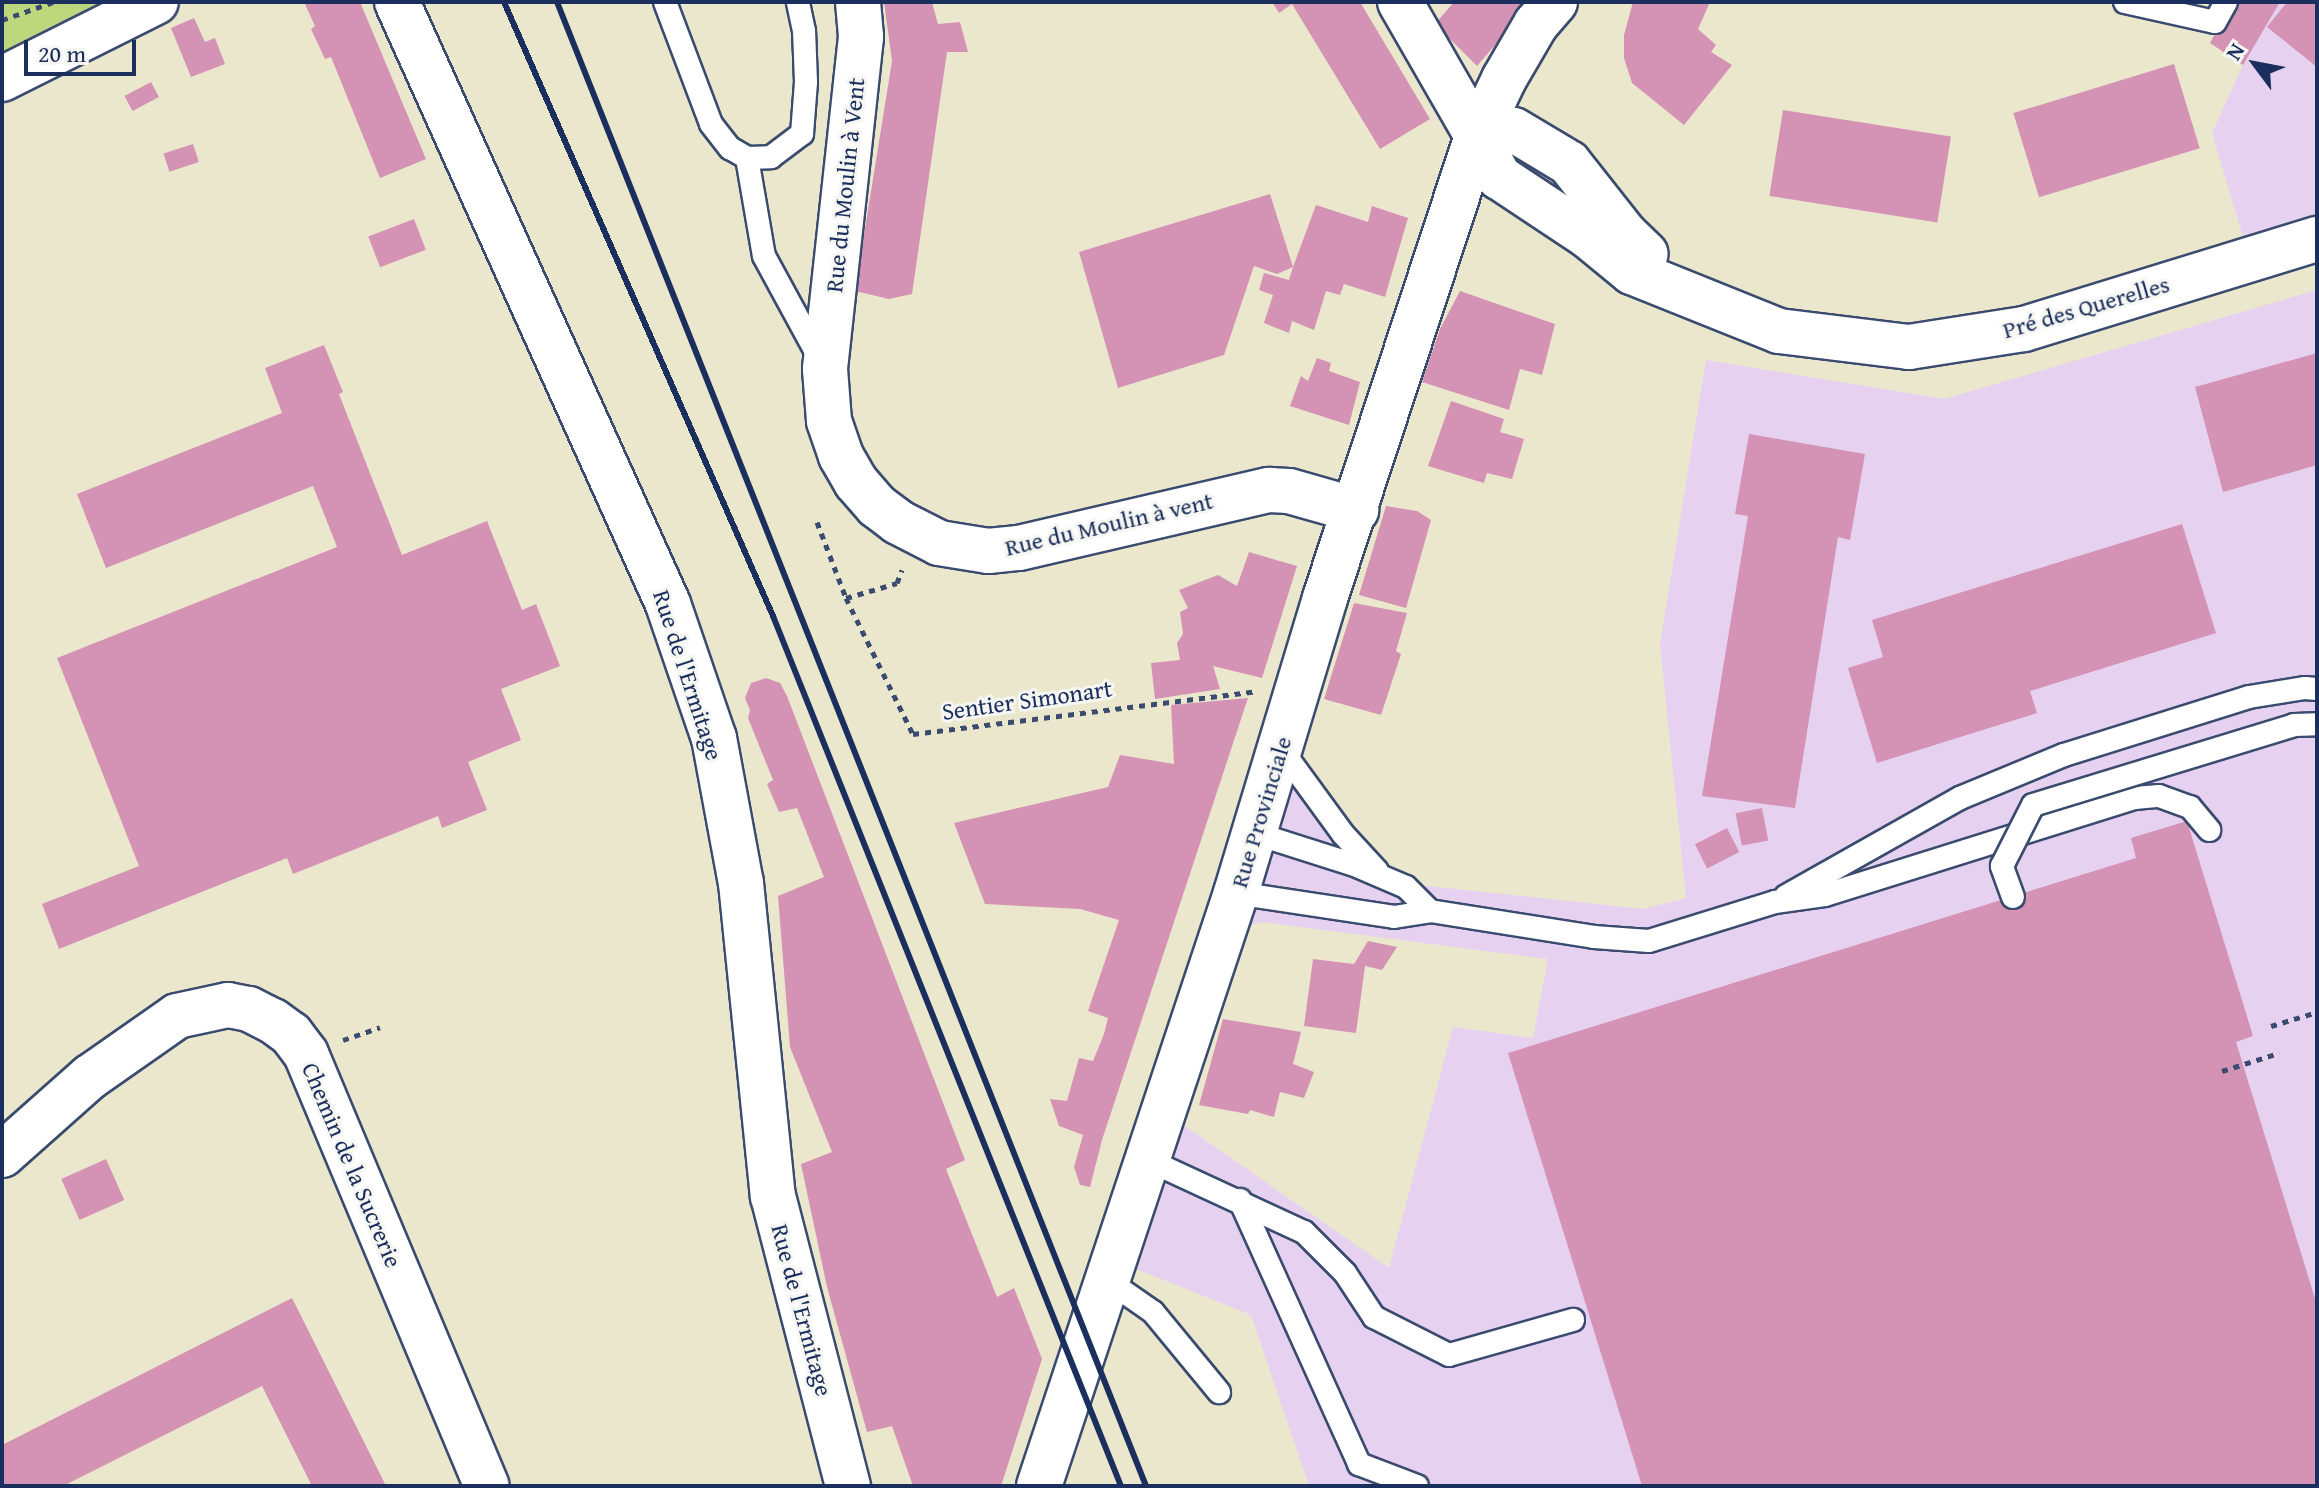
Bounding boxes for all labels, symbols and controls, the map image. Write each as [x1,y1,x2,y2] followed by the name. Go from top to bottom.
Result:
[28,24,140,74] scale bar
[2215,24,2295,104] north arrow
[38,36,86,71] text: 20 m
[2217,37,2252,66] text: N
[819,76,871,294] street label: Rue du Moulin à Vent
[1999,269,2173,345] street label: Pré des Querelles
[1002,486,1216,562] street label: Rue du Moulin à vent
[647,586,729,764] street label: Rue de l'Ermitage
[940,674,1114,726] street label: Sentier Simonart
[1224,733,1298,891] street label: Rue Provinciale
[296,1058,408,1272] street label: Chemin de la Sucrerie
[765,1221,839,1399] street label: Rue de l'Ermitage

